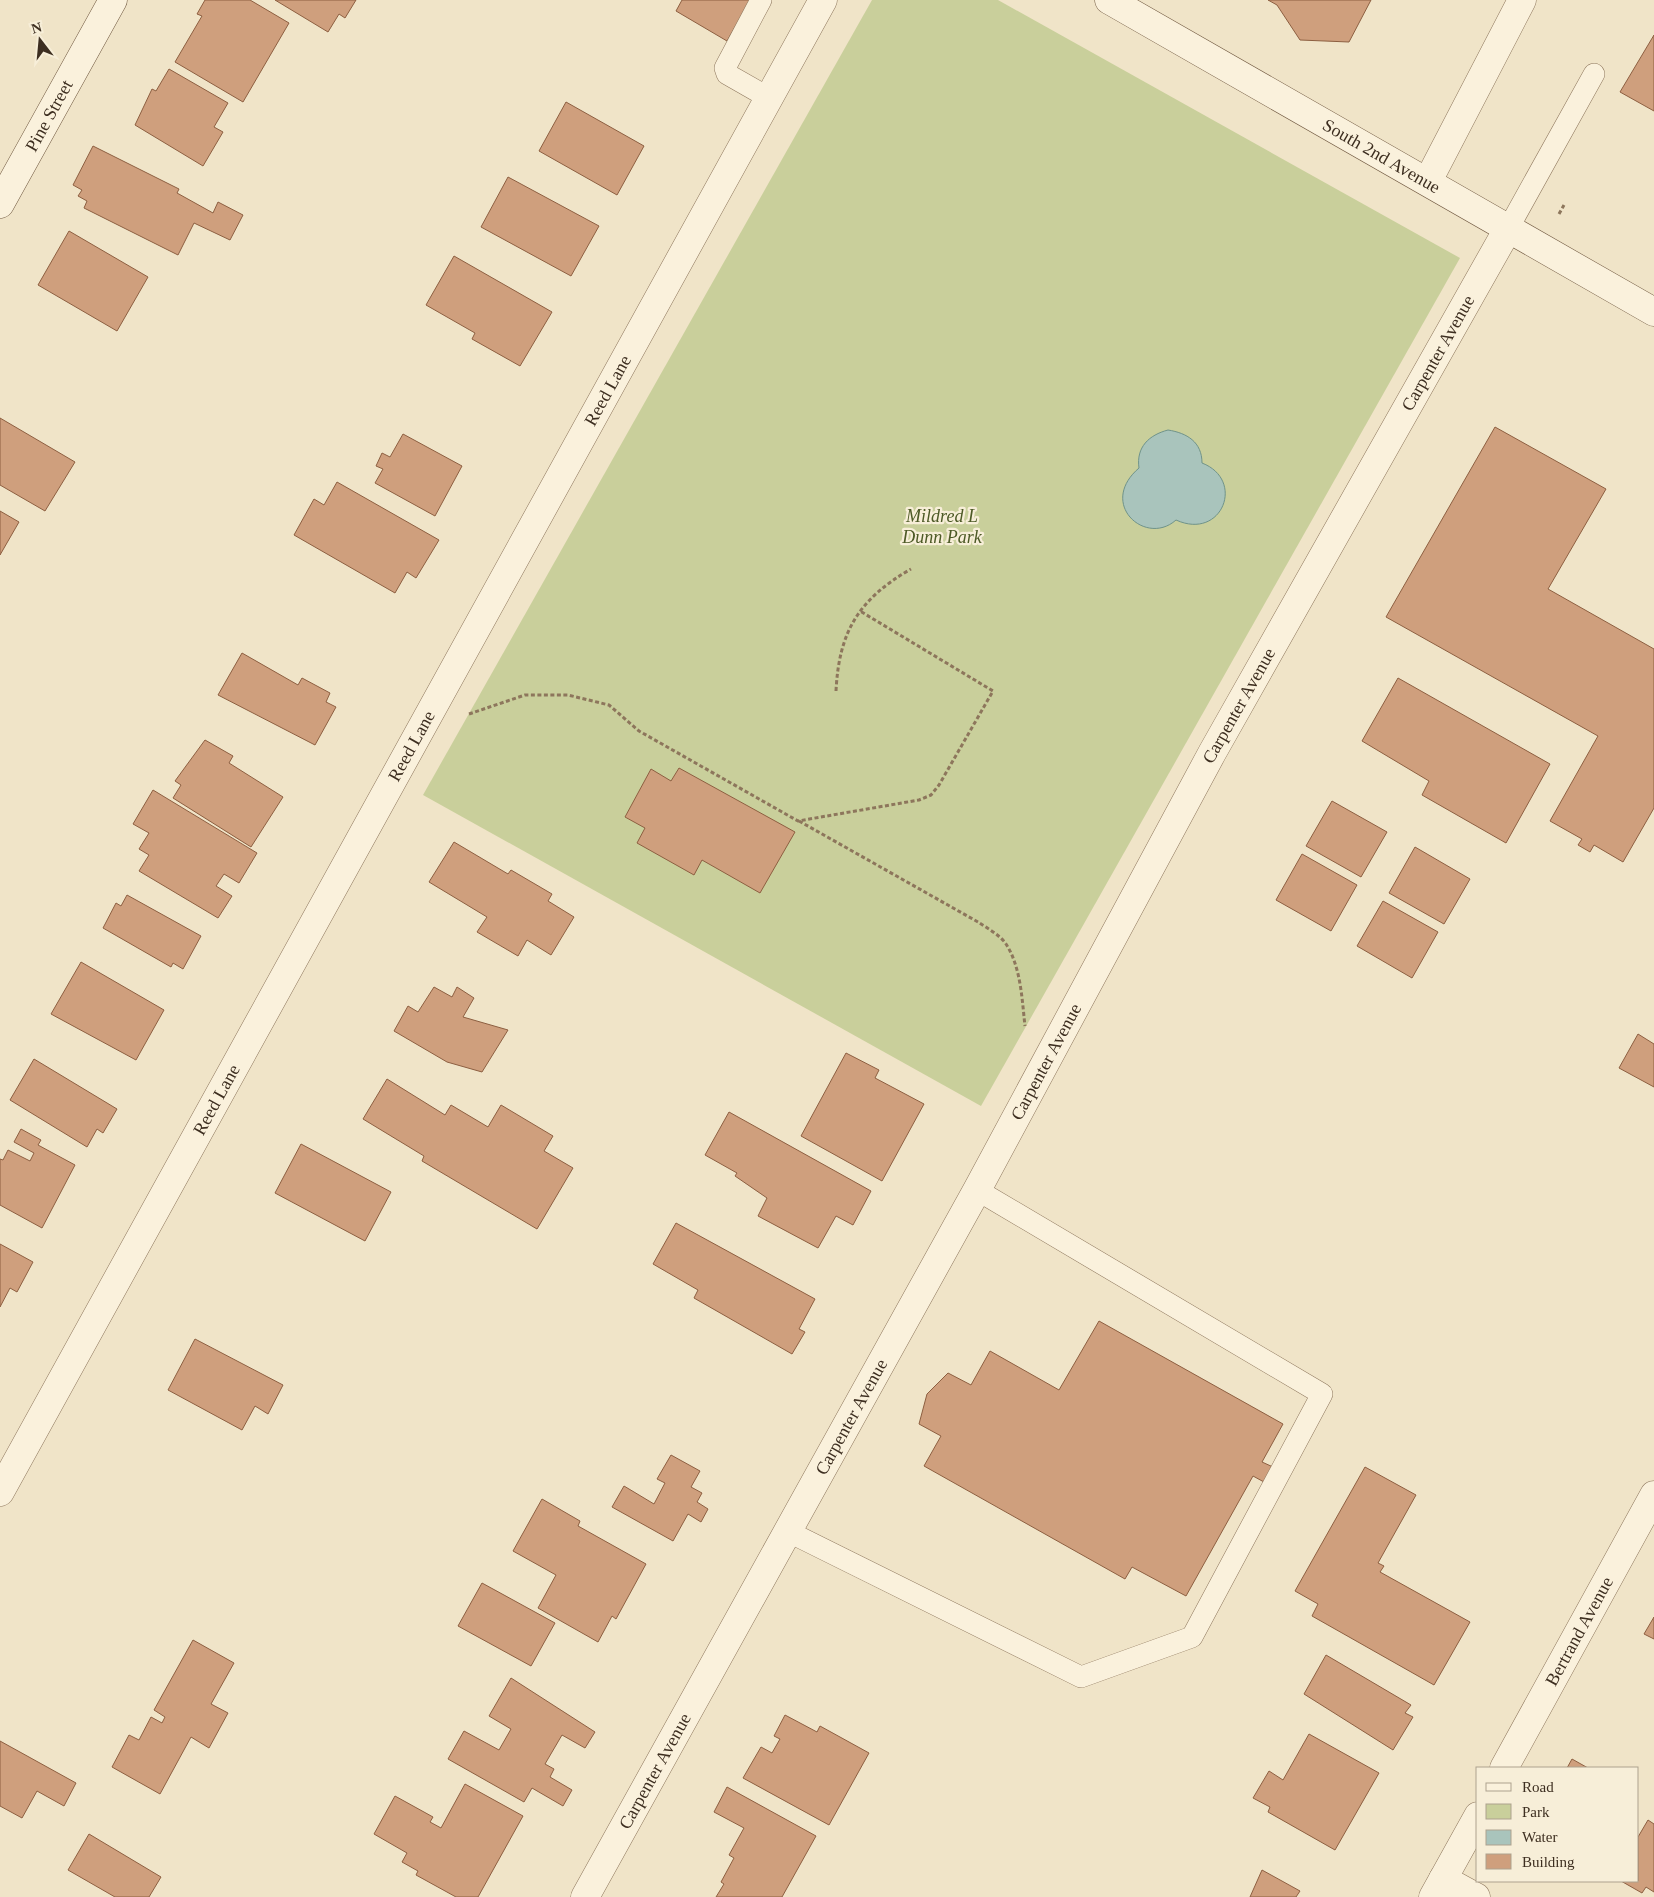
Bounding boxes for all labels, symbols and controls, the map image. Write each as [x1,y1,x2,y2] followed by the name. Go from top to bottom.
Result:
[15,15,65,65] north arrow
[30,19,43,37] text: N
[21,76,77,155] street label: Pine Street
[1319,115,1444,197] street label: South 2nd Avenue
[1397,292,1478,414] street label: Carpenter Avenue
[580,352,635,429] street label: Reed Lane
[901,506,983,547] park label: Mildred L Dunn Park
[1198,644,1279,767] street label: Carpenter Avenue
[384,707,439,785] street label: Reed Lane
[1007,1000,1085,1123] street label: Carpenter Avenue
[189,1061,244,1138] street label: Reed Lane
[811,1356,891,1478] street label: Carpenter Avenue
[1541,1573,1617,1689] street label: Bertrand Avenue
[615,1710,695,1832] street label: Carpenter Avenue
[1476,1767,1639,1882] legend
[1522,1779,1554,1795] text: Road
[1522,1804,1550,1820] text: Park
[1522,1829,1557,1845] text: Water
[1522,1854,1575,1870] text: Building

